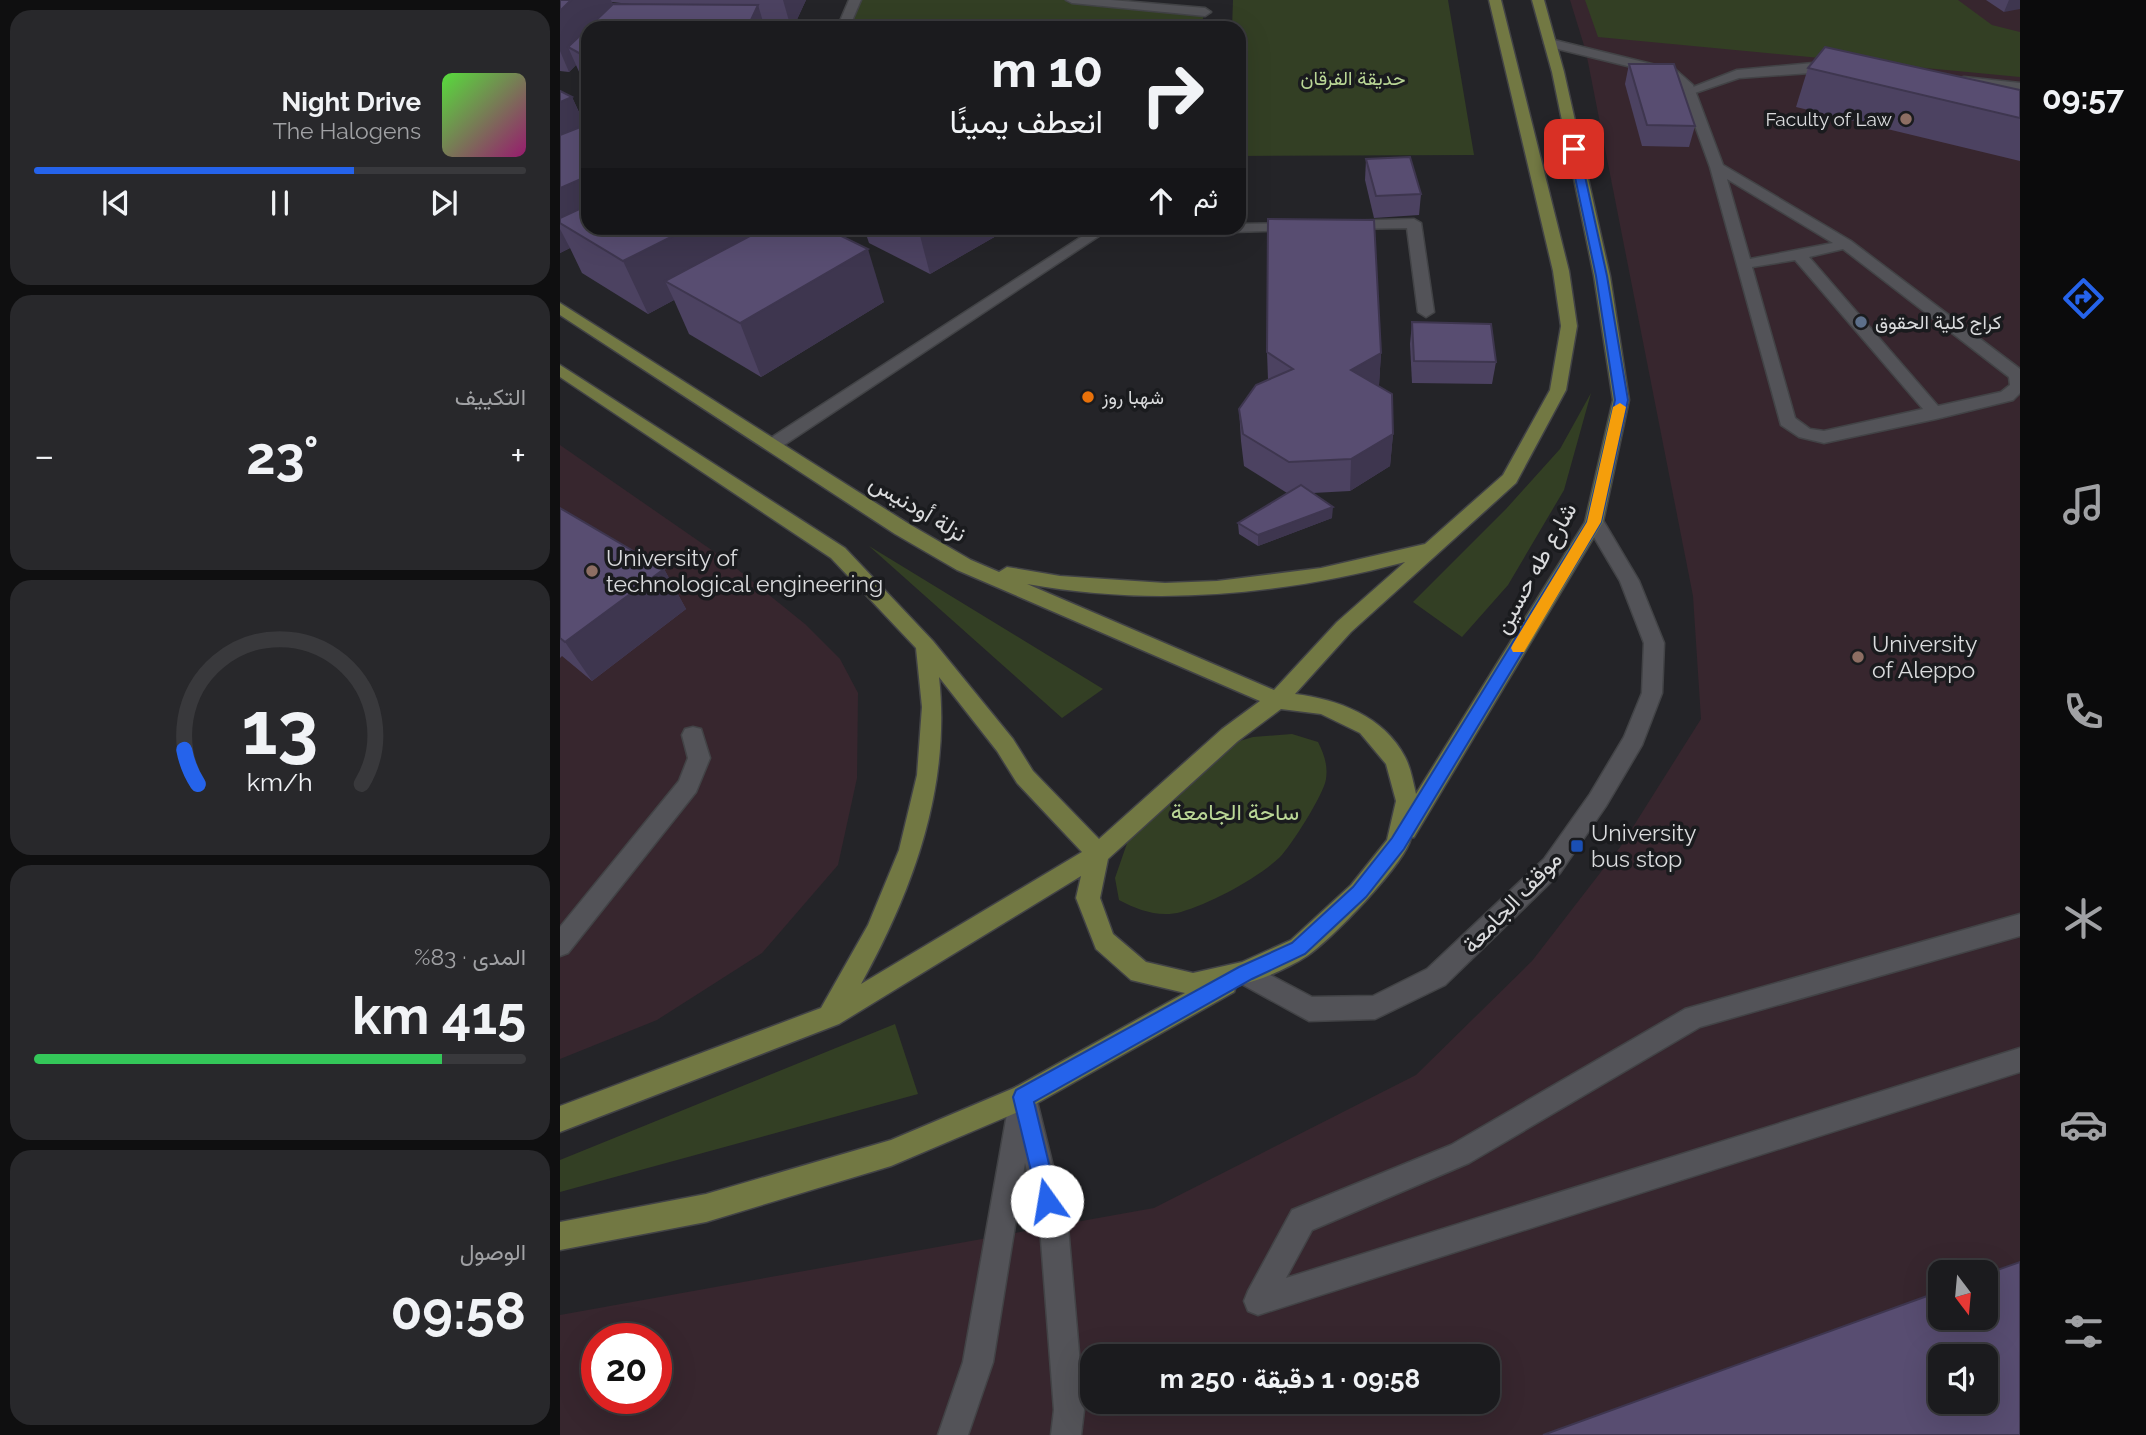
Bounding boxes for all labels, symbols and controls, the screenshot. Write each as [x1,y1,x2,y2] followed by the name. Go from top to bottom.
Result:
[991,41,1103,98] text: 10 m
[1127,49,1218,140] icon: right
[1301,67,1405,90] park label: حديقة الفرقان
[2042,79,2124,116] text: 09:57
[282,87,421,117] text: Night Drive
[950,103,1103,140] text: انعطف يمينًا
[1765,108,1893,130] place label: Faculty of Law
[1898,111,1914,127] marker: Faculty of Law
[273,117,421,144] text: The Halogens
[1544,119,1604,179] pin
[1555,130,1593,168] icon: arrive
[1142,182,1180,220] icon: ahead
[97,184,135,222] icon: previous
[261,184,299,222] icon: pause
[425,184,463,222] icon: next
[1194,184,1218,214] text: ثم
[2059,274,2108,323] icon: directions
[1875,311,2001,335] place label: كراج كلية الحقوق
[1853,314,1869,330] marker: كراج كلية الحقوق
[455,383,526,410] text: التكييف
[1101,386,1164,409] place label: شهبا روز
[1080,389,1096,405] marker: شهبا روز
[246,425,319,486] text: 23°
[34,433,54,478] text: −
[510,433,526,478] text: +
[864,468,972,549] street label: نزلة أودنيس
[2059,480,2108,529] icon: music
[1487,498,1584,639] street label: شارع طه حسين
[606,544,883,597] place label: University of technological engineering
[584,563,600,579] marker: University of technological engineering
[1872,630,1977,683] place label: University of Aleppo
[1850,649,1866,665] marker: University of Aleppo
[242,686,318,771] text: 13
[2059,687,2108,736] icon: phone
[247,766,313,796] text: km/h
[1171,798,1299,825] park label: ساحة الجامعة
[1591,819,1696,872] place label: University bus stop
[1569,838,1585,854] marker: University bus stop
[1456,845,1568,960] street label: موقف الجامعة
[2059,894,2108,943] icon: climate
[414,943,526,970] text: المدى · 83%
[352,985,526,1046] text: 415 km
[2059,1100,2108,1149] icon: car
[1010,1164,1084,1238] position arrow
[460,1238,526,1265] text: الوصول
[1928,1260,1998,1330] north arrow
[1928,1260,1998,1414] map controls
[390,1280,526,1341] text: 09:58
[2059,1307,2108,1356] icon: filters
[581,1323,672,1414] speed limit sign: 20
[1928,1344,1998,1414] button: sound
[1160,1364,1420,1394] text: 09:58 · 1 دقيقة · 250 m

